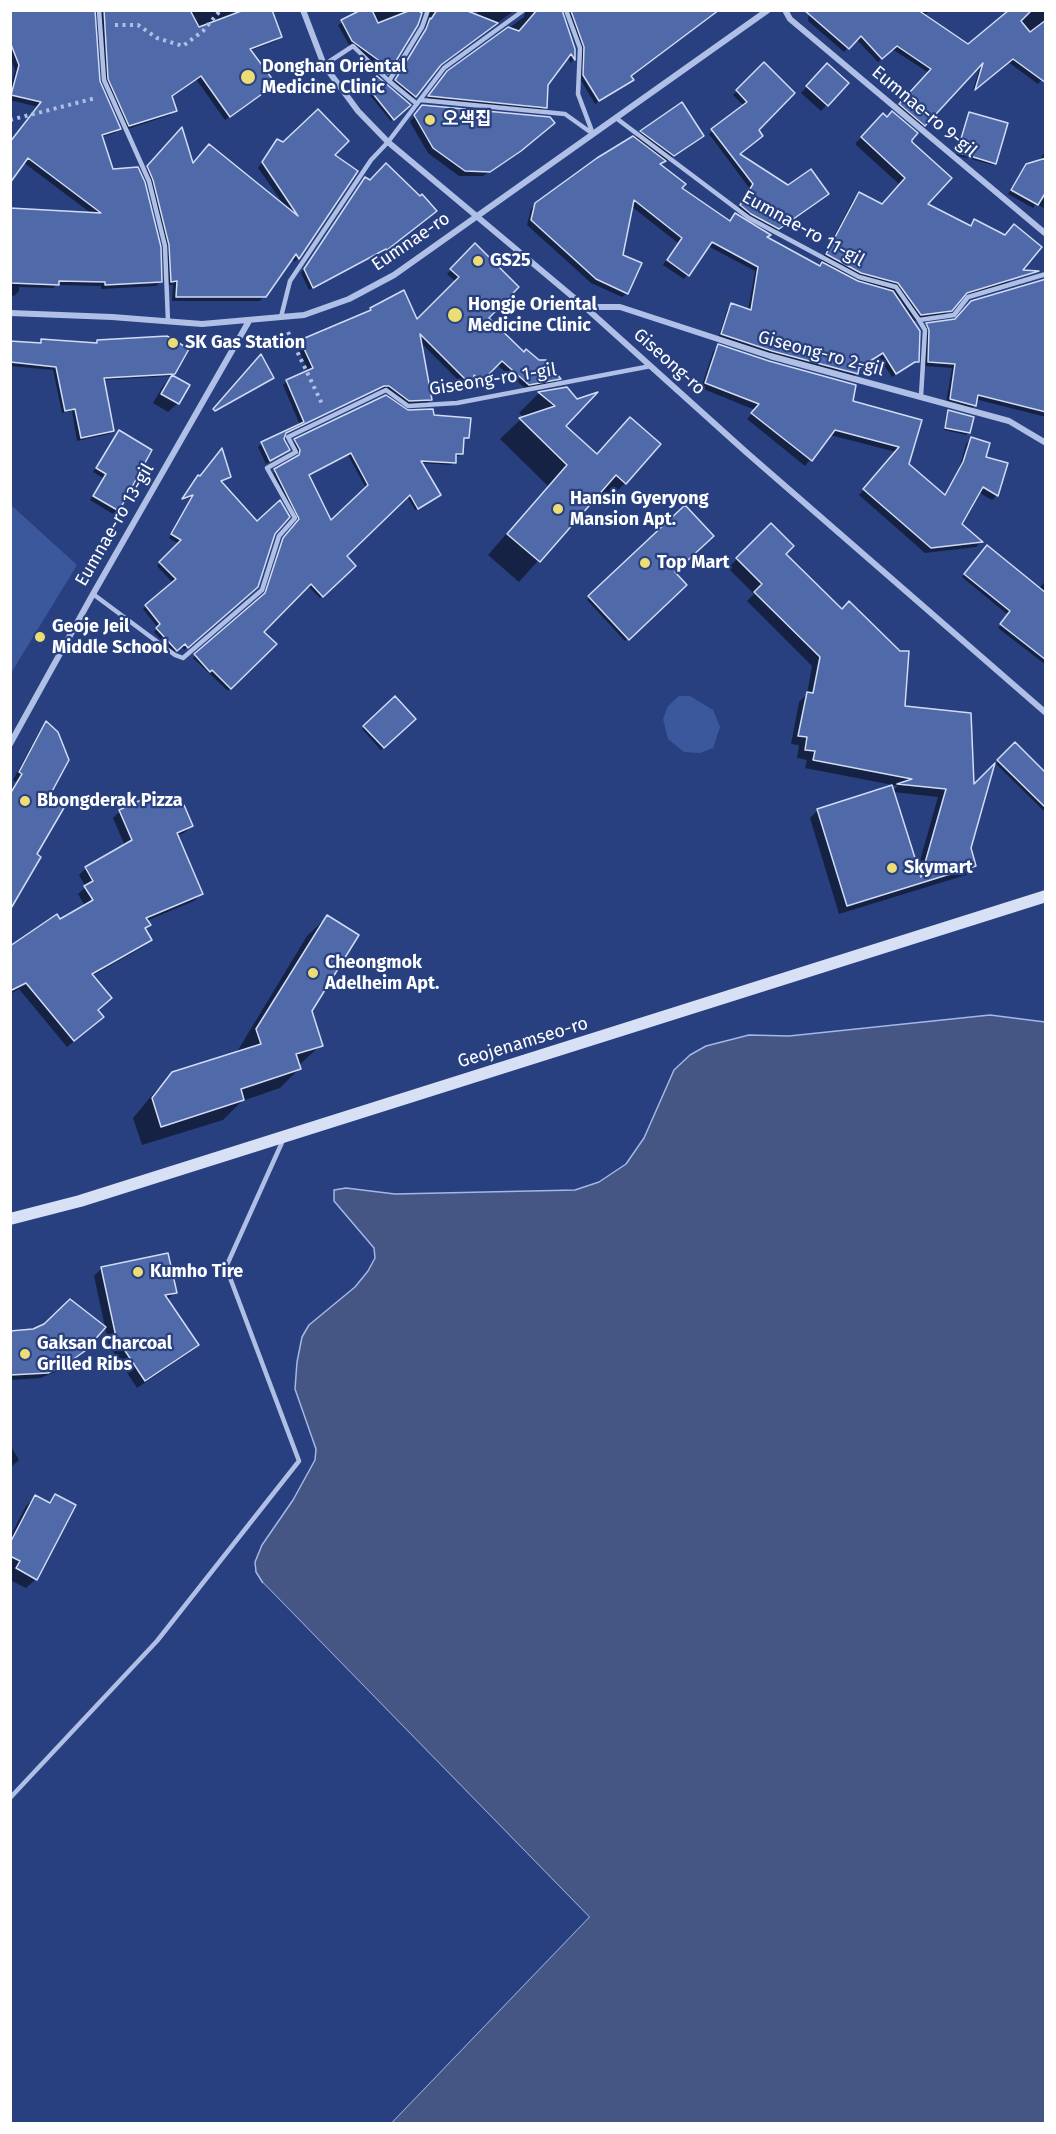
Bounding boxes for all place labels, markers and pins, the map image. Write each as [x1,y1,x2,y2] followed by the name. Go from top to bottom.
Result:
[262,56,406,98] place label: Donghan Oriental Medicine Clinic
[239,68,257,86] marker: Donghan Oriental Medicine Clinic
[442,109,492,131] place label: 오색집
[423,113,437,127] marker: 오색집
[490,250,531,272] place label: GS25
[471,254,485,268] marker: GS25
[468,294,597,336] place label: Hongje Oriental Medicine Clinic
[446,306,464,324] marker: Hongje Oriental Medicine Clinic
[185,332,305,354] place label: SK Gas Station
[166,336,180,350] marker: SK Gas Station
[570,488,709,530] place label: Hansin Gyeryong Mansion Apt.
[551,502,565,516] marker: Hansin Gyeryong Mansion Apt.
[657,552,729,574] place label: Top Mart
[638,556,652,570] marker: Top Mart
[52,616,168,658] place label: Geoje Jeil Middle School
[33,630,47,644] marker: Geoje Jeil Middle School
[37,790,183,812] place label: Bbongderak Pizza
[18,794,32,808] marker: Bbongderak Pizza
[904,857,973,879] place label: Skymart
[885,861,899,875] marker: Skymart
[325,952,439,994] place label: Cheongmok Adelheim Apt.
[306,966,320,980] marker: Cheongmok Adelheim Apt.
[150,1261,243,1283] place label: Kumho Tire
[131,1265,145,1279] marker: Kumho Tire
[37,1333,172,1376] place label: Gaksan Charcoal Grilled Ribs
[18,1347,32,1361] marker: Gaksan Charcoal Grilled Ribs

